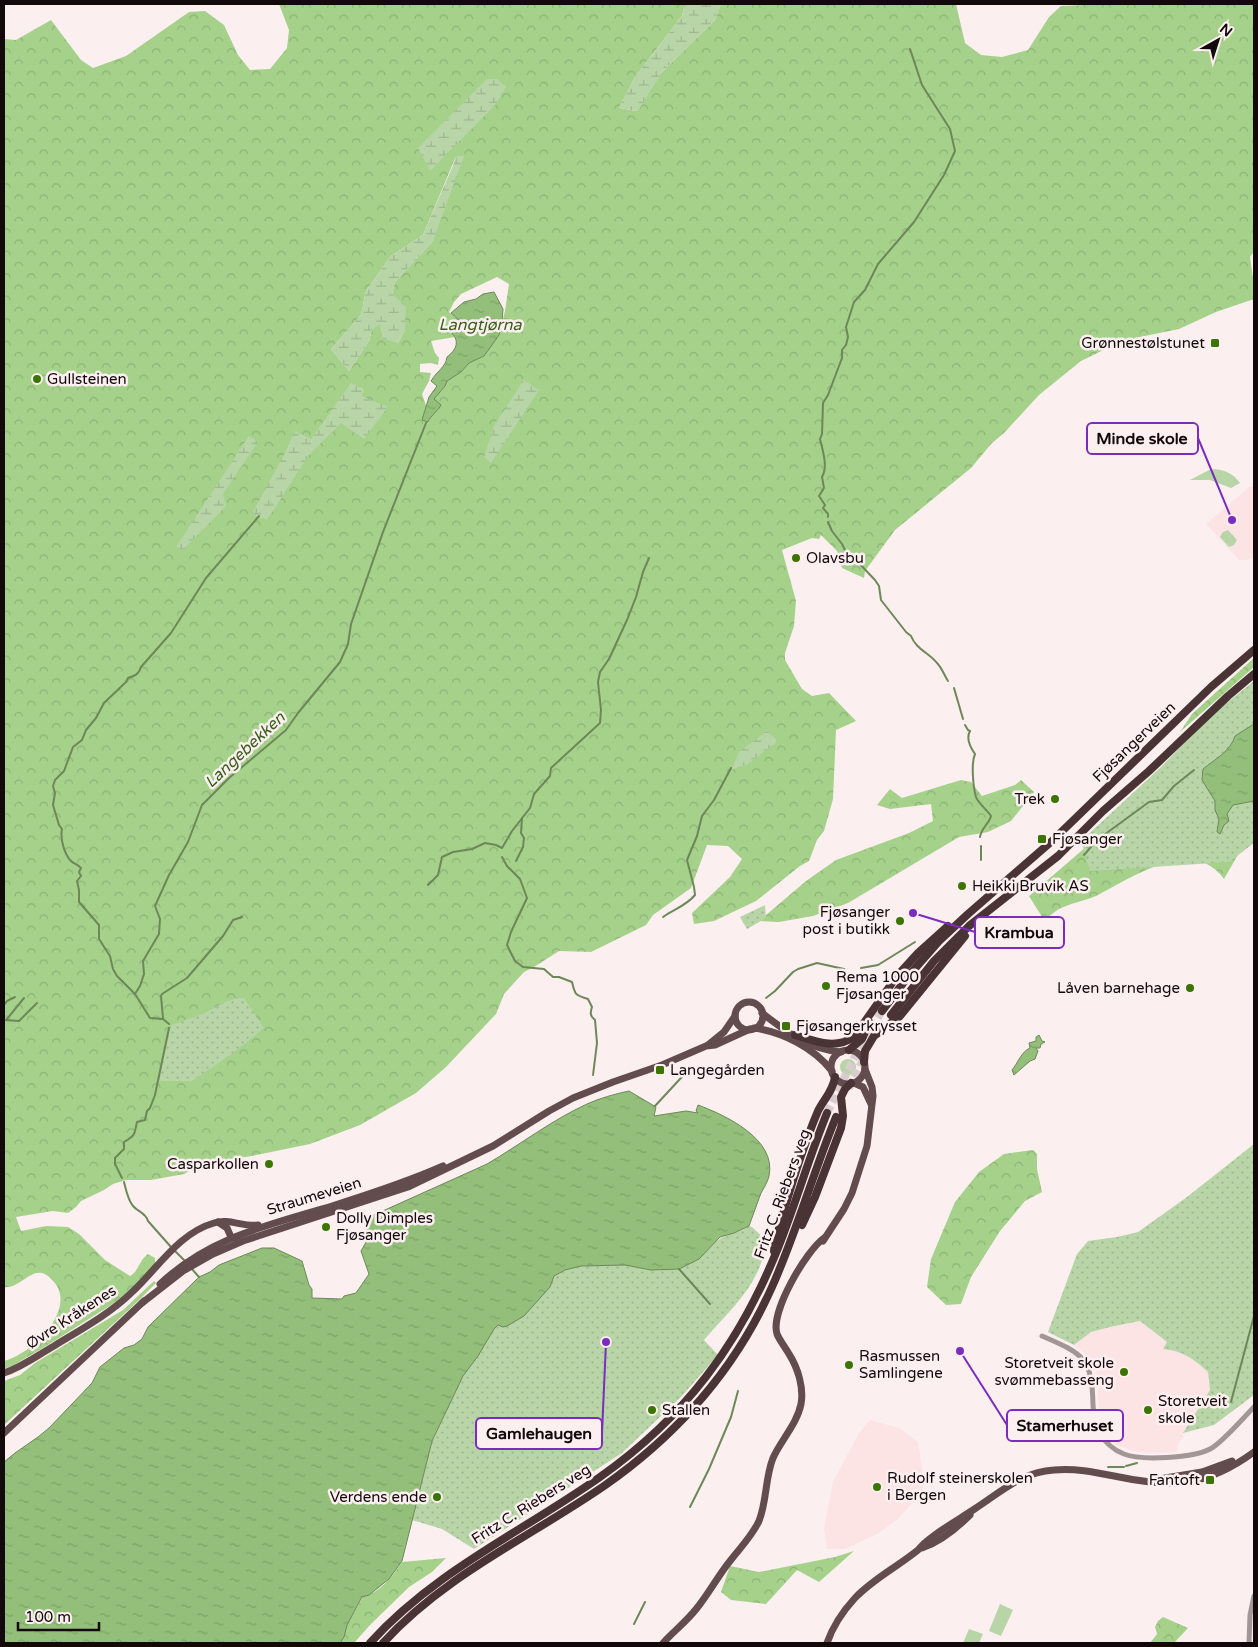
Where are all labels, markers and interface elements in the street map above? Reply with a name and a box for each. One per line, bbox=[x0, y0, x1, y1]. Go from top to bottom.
north arrow bbox=[1193, 15, 1243, 65]
text: N bbox=[1216, 20, 1236, 40]
water label: Langtjørna bbox=[439, 315, 522, 335]
place label: Grønnestølstunet bbox=[1081, 334, 1205, 352]
marker: Grønnestølstunet bbox=[1209, 337, 1221, 349]
place label: Gullsteinen bbox=[47, 370, 127, 388]
marker: Gullsteinen bbox=[31, 373, 43, 385]
callout: Minde skole bbox=[1087, 423, 1198, 454]
text: Minde skole bbox=[1096, 429, 1188, 449]
place label: Olavsbu bbox=[806, 549, 864, 567]
marker: Olavsbu bbox=[790, 552, 802, 564]
street label: Fjøsangerveien bbox=[1089, 698, 1179, 786]
water label: Langebekken bbox=[201, 707, 290, 792]
place label: Trek bbox=[1015, 790, 1045, 808]
marker: Trek bbox=[1049, 793, 1061, 805]
place label: Fjøsanger bbox=[1052, 830, 1123, 848]
marker: Fjøsanger bbox=[1036, 833, 1048, 845]
place label: Heikki Bruvik AS bbox=[972, 877, 1089, 895]
marker: Heikki Bruvik AS bbox=[956, 880, 968, 892]
place label: Fjøsanger post i butikk bbox=[803, 903, 890, 938]
marker: Fjøsanger post i butikk bbox=[894, 915, 906, 927]
callout: Krambua bbox=[975, 917, 1064, 948]
text: Krambua bbox=[984, 923, 1054, 943]
place label: Rema 1000 Fjøsanger bbox=[836, 968, 919, 1003]
place label: Låven barnehage bbox=[1057, 979, 1180, 997]
marker: Rema 1000 Fjøsanger bbox=[820, 980, 832, 992]
marker: Låven barnehage bbox=[1184, 982, 1196, 994]
place label: Fjøsangerkrysset bbox=[796, 1017, 917, 1035]
marker: Fjøsangerkrysset bbox=[780, 1020, 792, 1032]
place label: Langegården bbox=[670, 1061, 765, 1079]
marker: Langegården bbox=[654, 1064, 666, 1076]
street label: Fritz C. Riebers veg bbox=[750, 1127, 814, 1261]
place label: Casparkollen bbox=[167, 1155, 259, 1173]
marker: Casparkollen bbox=[263, 1158, 275, 1170]
street label: Straumeveien bbox=[265, 1173, 363, 1219]
place label: Dolly Dimples Fjøsanger bbox=[336, 1209, 433, 1244]
marker: Dolly Dimples Fjøsanger bbox=[320, 1221, 332, 1233]
street label: Øvre Kråkenes bbox=[23, 1281, 119, 1353]
place label: Rasmussen Samlingene bbox=[859, 1347, 943, 1382]
place label: Storetveit skole svømmebasseng bbox=[994, 1354, 1114, 1389]
marker: Rasmussen Samlingene bbox=[843, 1359, 855, 1371]
marker: Storetveit skole svømmebasseng bbox=[1118, 1366, 1130, 1378]
place label: Storetveit skole bbox=[1158, 1392, 1227, 1427]
place label: Stallen bbox=[662, 1401, 710, 1419]
marker: Stallen bbox=[646, 1404, 658, 1416]
marker: Storetveit skole bbox=[1142, 1404, 1154, 1416]
callout: Stamerhuset bbox=[1007, 1410, 1123, 1441]
text: Stamerhuset bbox=[1017, 1416, 1114, 1436]
callout: Gamlehaugen bbox=[476, 1418, 602, 1449]
text: Gamlehaugen bbox=[486, 1424, 592, 1444]
street label: Fritz C. Riebers veg bbox=[468, 1460, 594, 1548]
place label: Rudolf steinerskolen i Bergen bbox=[887, 1469, 1033, 1504]
place label: Fantoft bbox=[1149, 1471, 1200, 1489]
marker: Fantoft bbox=[1204, 1474, 1216, 1486]
marker: Rudolf steinerskolen i Bergen bbox=[871, 1481, 883, 1493]
place label: Verdens ende bbox=[330, 1488, 427, 1506]
marker: Verdens ende bbox=[431, 1491, 443, 1503]
scale bar bbox=[18, 1600, 99, 1632]
text: 100 m bbox=[25, 1608, 71, 1626]

